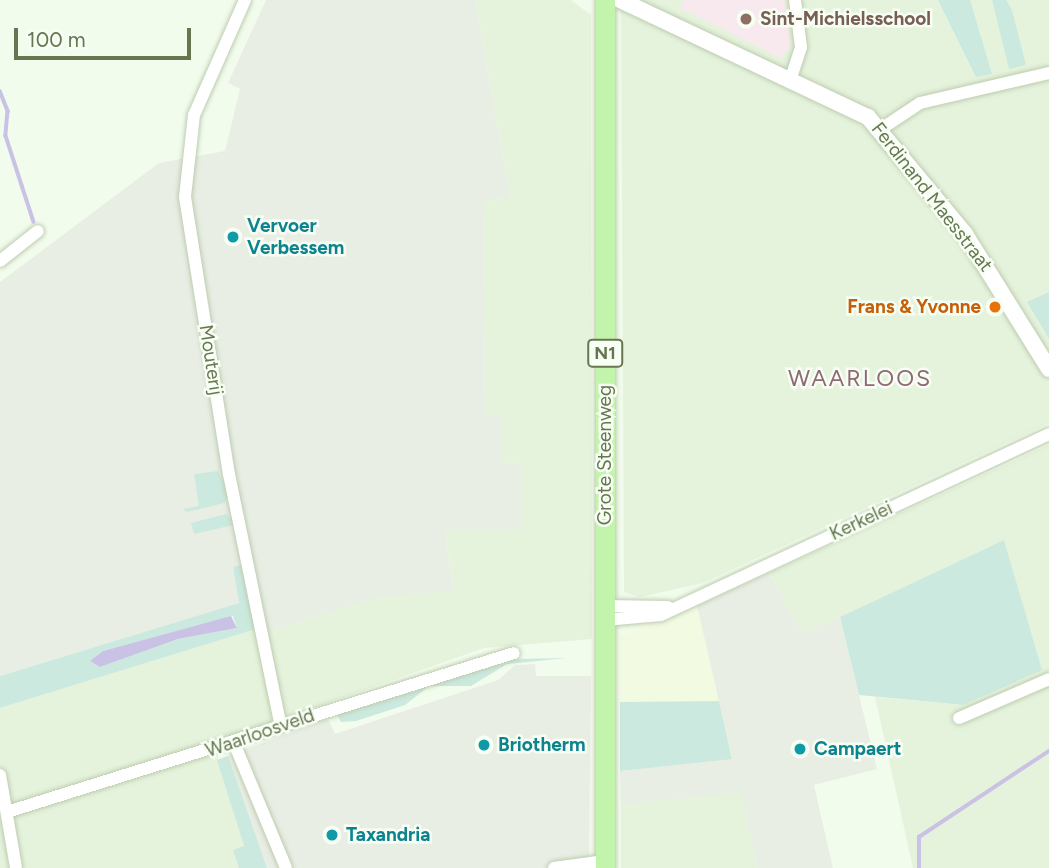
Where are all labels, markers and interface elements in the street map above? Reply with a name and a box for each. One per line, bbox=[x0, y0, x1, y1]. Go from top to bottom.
place label: Sint-Michielsschool bbox=[760, 8, 931, 30]
marker: Sint-Michielsschool bbox=[738, 11, 754, 27]
scale bar bbox=[18, 14, 194, 58]
text: 100 m bbox=[27, 27, 86, 52]
street label: Ferdinand Maesstraat bbox=[867, 118, 997, 276]
place label: Vervoer Verbessem bbox=[247, 215, 344, 259]
marker: Vervoer Verbessem bbox=[225, 229, 241, 245]
place label: Frans & Yvonne bbox=[847, 296, 981, 318]
marker: Frans & Yvonne bbox=[987, 299, 1003, 315]
street label: Mouterij bbox=[194, 323, 228, 397]
road number: N1 bbox=[586, 338, 624, 368]
district label: WAARLOOS bbox=[789, 364, 931, 392]
street label: Grote Steenweg bbox=[594, 385, 616, 525]
street label: Kerkelei bbox=[826, 497, 896, 545]
street label: Waarloosveld bbox=[203, 704, 317, 762]
place label: Briotherm bbox=[498, 734, 586, 756]
marker: Briotherm bbox=[476, 737, 492, 753]
place label: Campaert bbox=[814, 738, 901, 760]
marker: Campaert bbox=[792, 741, 808, 757]
place label: Taxandria bbox=[346, 824, 430, 846]
marker: Taxandria bbox=[324, 827, 340, 843]

